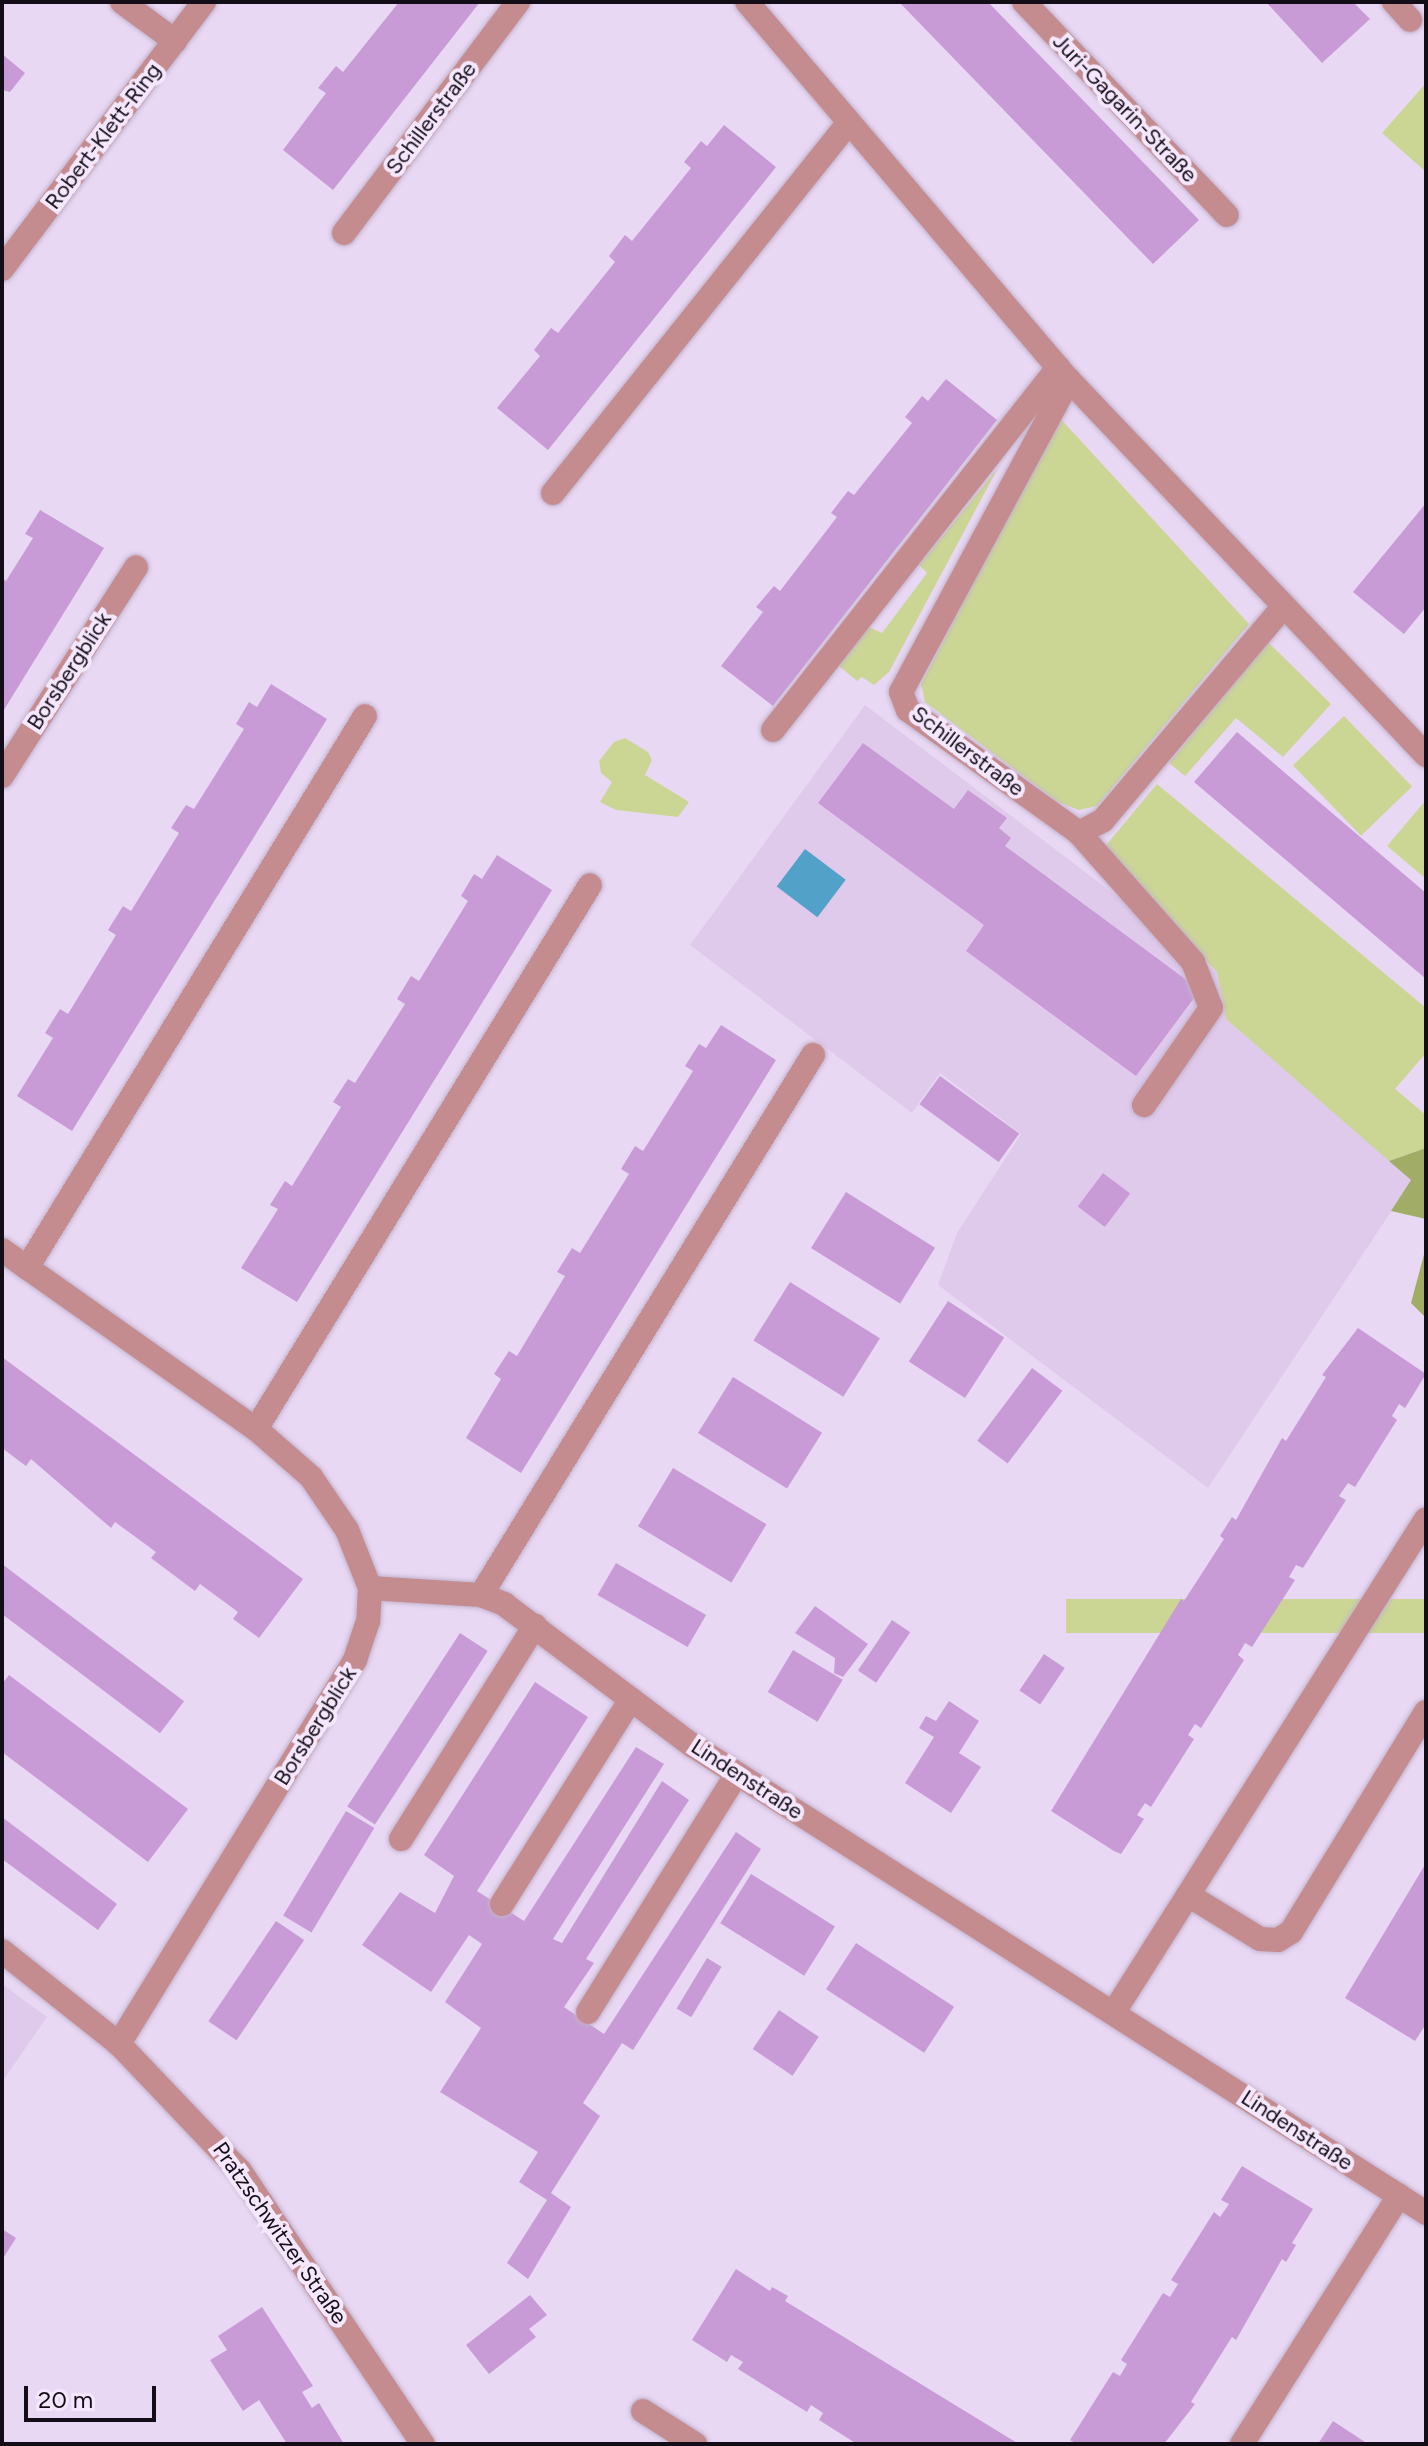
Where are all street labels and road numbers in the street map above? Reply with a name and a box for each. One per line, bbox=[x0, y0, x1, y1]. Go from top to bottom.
street label: Juri-Gagarin-Straße bbox=[1047, 28, 1203, 188]
street label: Schillerstraße bbox=[380, 57, 482, 179]
street label: Robert-Klett-Ring bbox=[39, 58, 167, 214]
street label: Borsbergblick bbox=[21, 607, 117, 735]
street label: Schillerstraße bbox=[907, 700, 1029, 802]
street label: Borsbergblick bbox=[268, 1662, 362, 1790]
street label: Lindenstraße bbox=[686, 1733, 808, 1825]
street label: Lindenstraße bbox=[1236, 2084, 1358, 2176]
street label: Pratzschwitzer Straße bbox=[207, 2137, 353, 2329]

